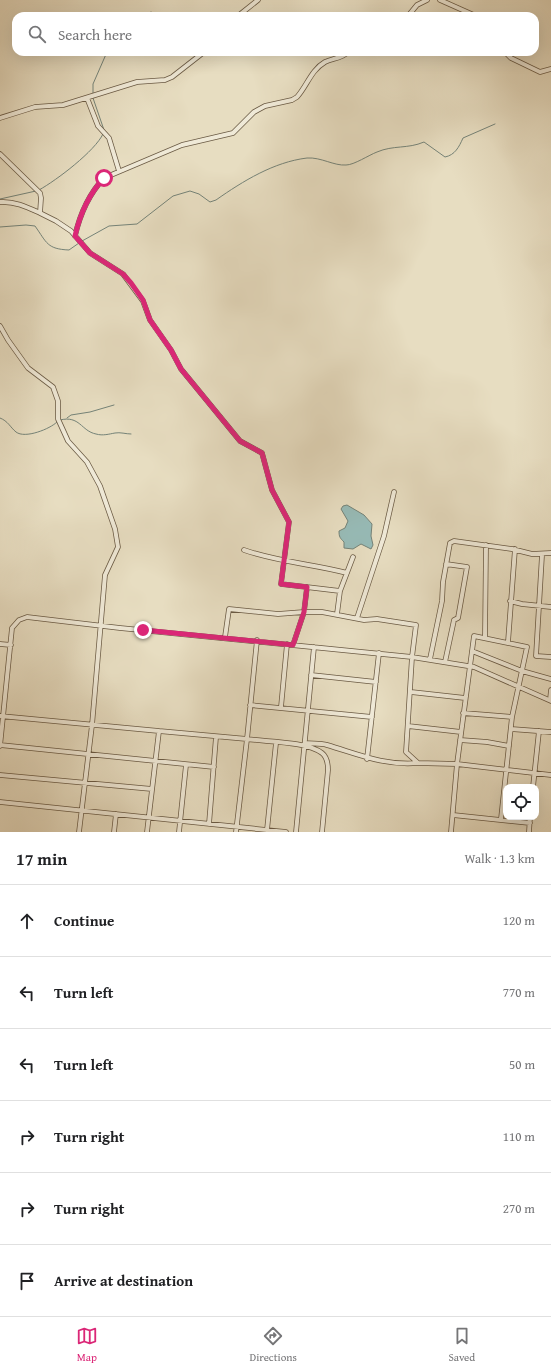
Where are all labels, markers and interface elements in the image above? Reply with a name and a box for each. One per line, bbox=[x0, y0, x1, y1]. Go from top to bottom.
search box bbox=[12, 12, 539, 56]
icon: search bbox=[26, 23, 48, 45]
text: Search here bbox=[58, 24, 132, 45]
route start bbox=[95, 169, 113, 187]
route end bbox=[134, 621, 152, 639]
map controls bbox=[503, 784, 539, 820]
button: locate bbox=[503, 784, 539, 820]
text: 17 min bbox=[16, 846, 67, 871]
text: Walk · 1.3 km bbox=[464, 849, 535, 868]
icon: ahead bbox=[16, 910, 38, 932]
text: Continue bbox=[54, 910, 115, 931]
text: 120 m bbox=[503, 911, 535, 930]
icon: left bbox=[16, 982, 38, 1004]
text: Turn left bbox=[54, 982, 113, 1003]
text: 770 m bbox=[503, 983, 535, 1002]
icon: left bbox=[16, 1054, 38, 1076]
text: Turn left bbox=[54, 1054, 113, 1075]
text: 50 m bbox=[509, 1055, 535, 1074]
icon: right bbox=[16, 1126, 38, 1148]
text: Turn right bbox=[54, 1126, 125, 1147]
text: 110 m bbox=[503, 1127, 535, 1146]
icon: right bbox=[16, 1198, 38, 1220]
text: Turn right bbox=[54, 1198, 125, 1219]
text: 270 m bbox=[503, 1199, 535, 1218]
icon: arrive bbox=[16, 1270, 38, 1292]
text: Arrive at destination bbox=[54, 1270, 193, 1291]
tab: Map bbox=[76, 1325, 98, 1365]
tab: Directions bbox=[250, 1325, 297, 1365]
tab: Saved bbox=[448, 1325, 475, 1365]

